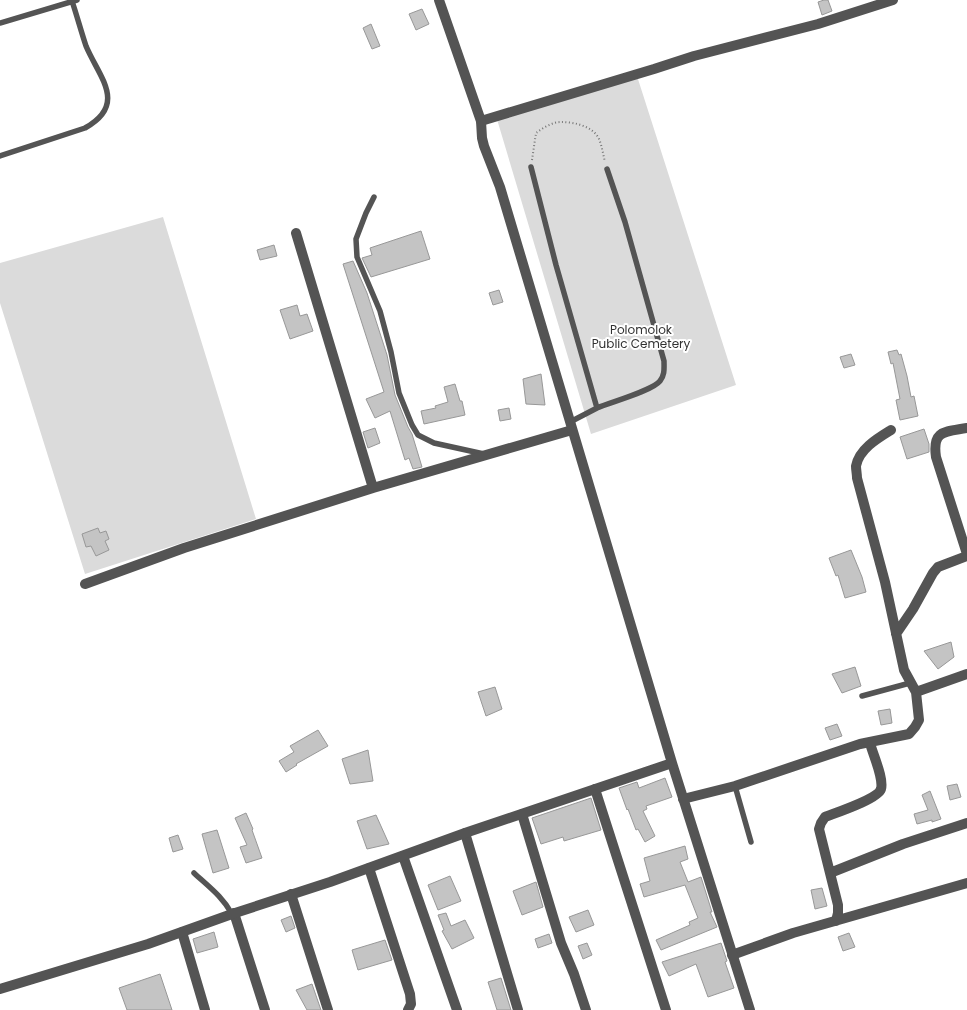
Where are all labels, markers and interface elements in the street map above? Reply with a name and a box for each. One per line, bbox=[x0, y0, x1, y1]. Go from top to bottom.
park label: Polomolok Public Cemetery bbox=[592, 321, 691, 352]

